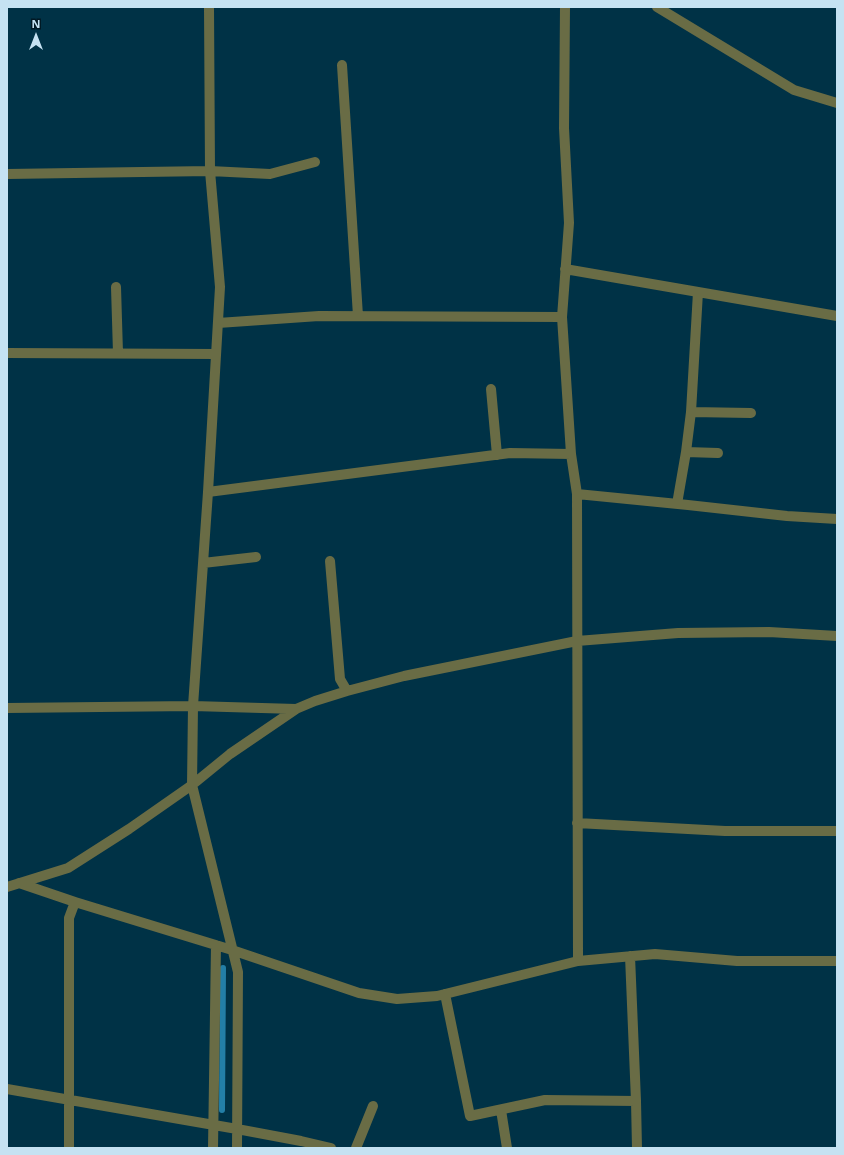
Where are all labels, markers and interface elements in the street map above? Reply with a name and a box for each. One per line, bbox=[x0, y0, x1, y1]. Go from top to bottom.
north arrow bbox=[16, 16, 56, 56]
text: N bbox=[32, 16, 40, 31]

